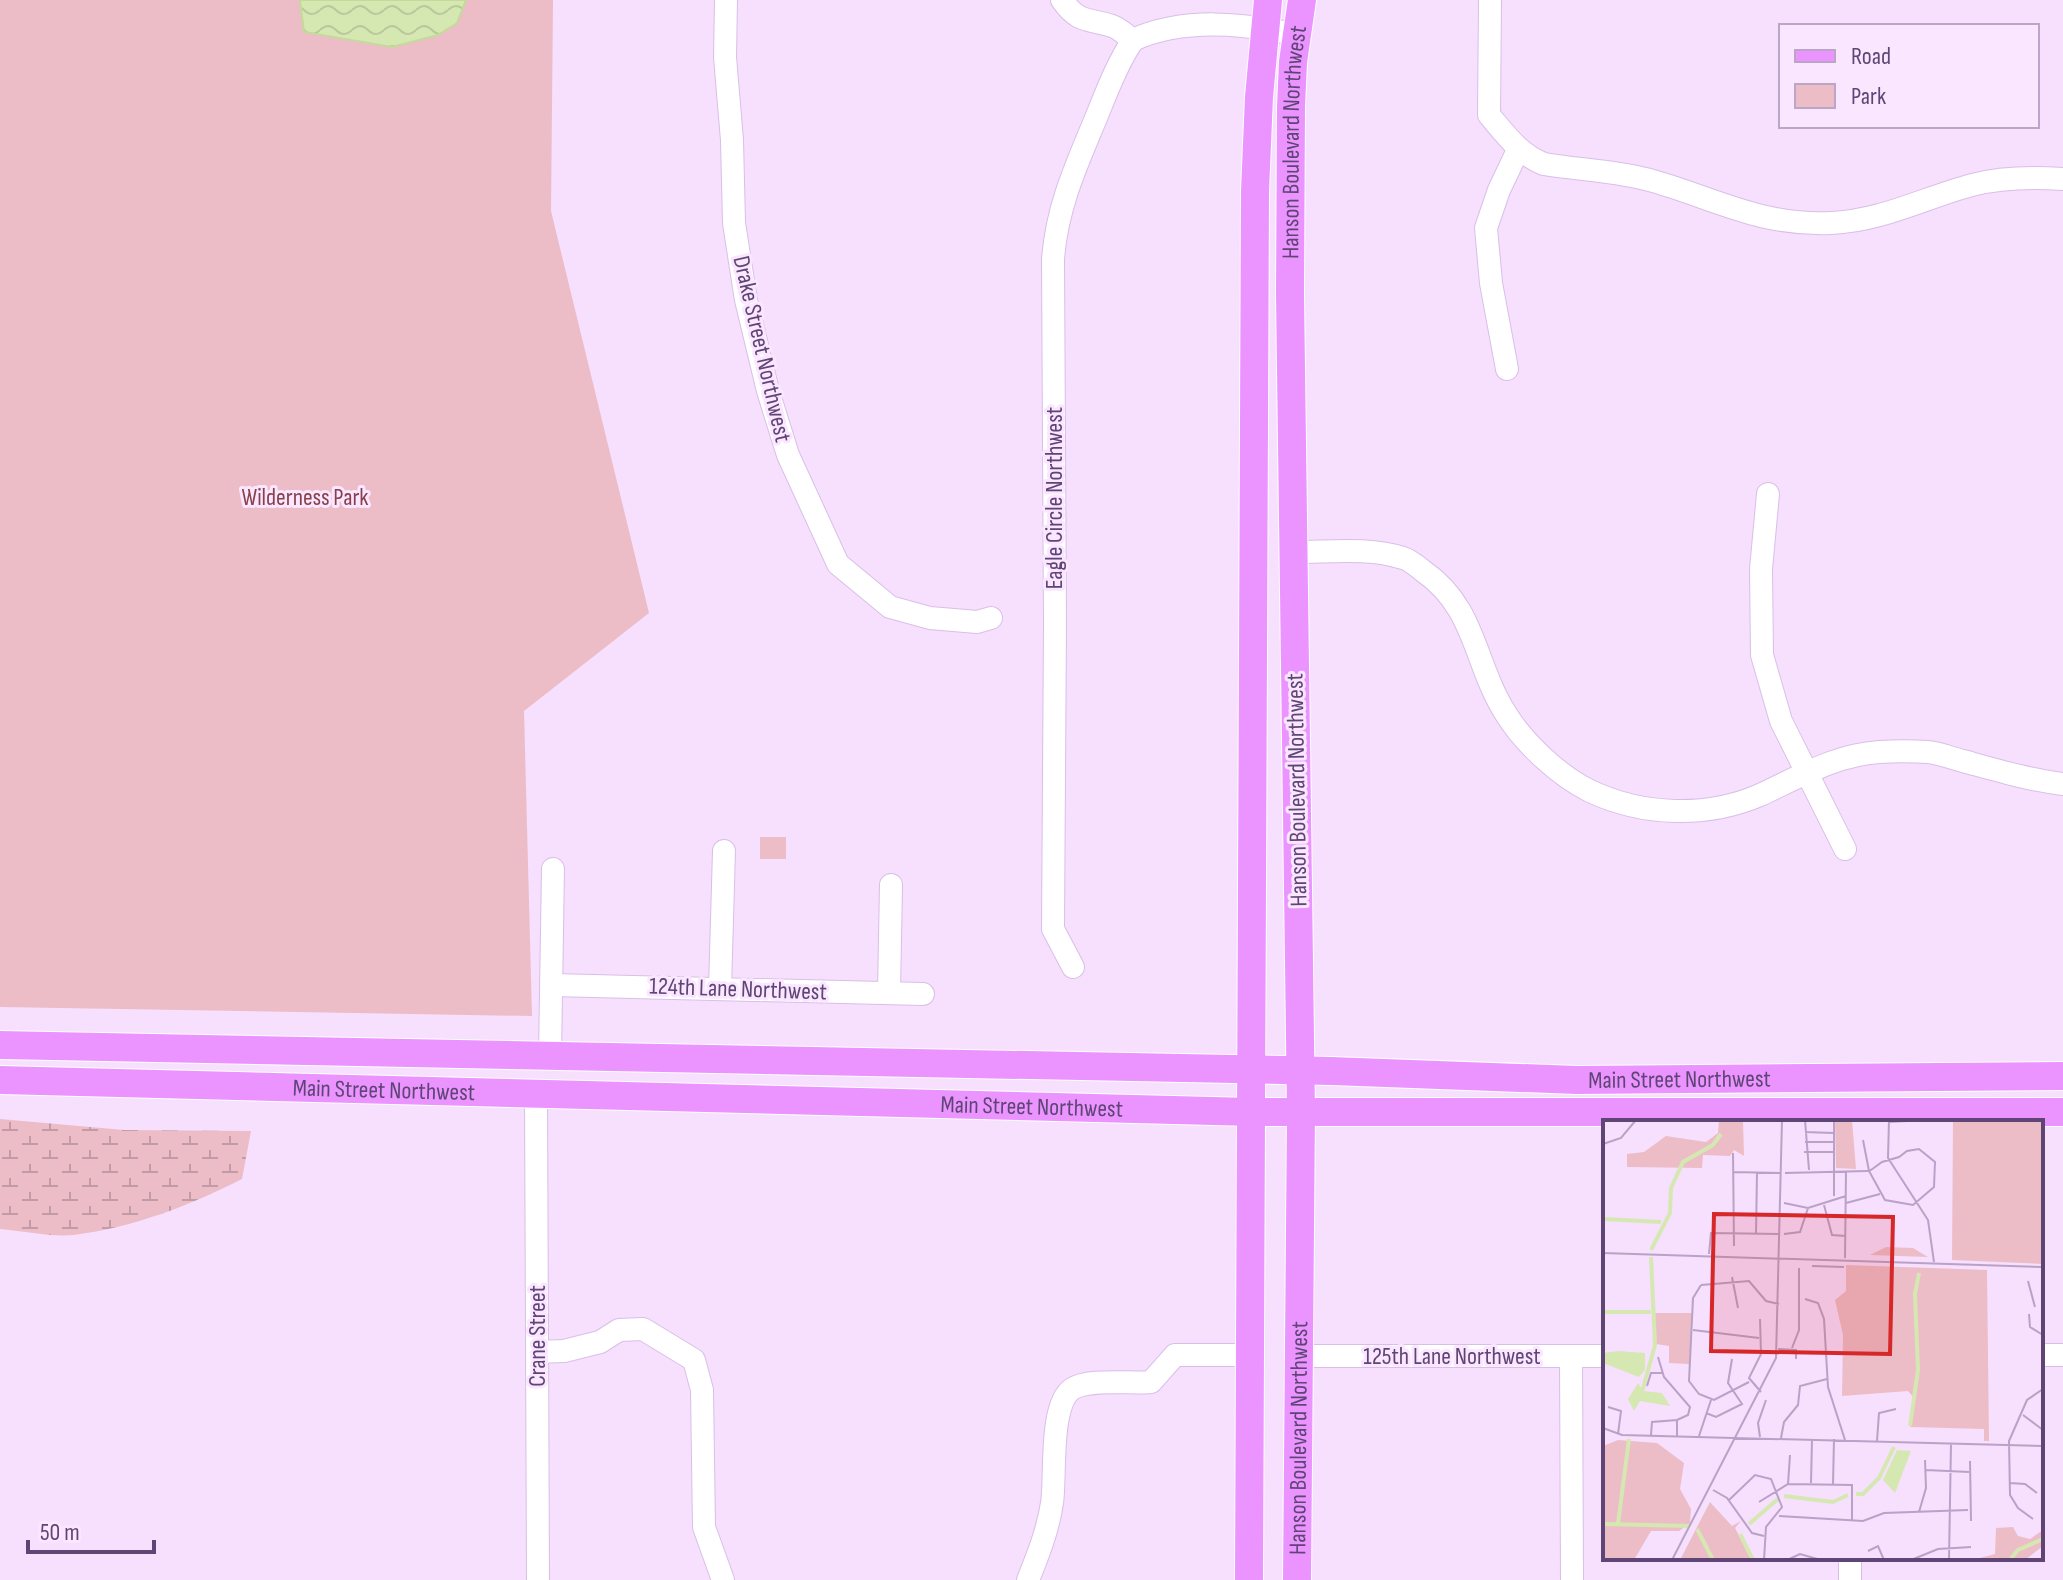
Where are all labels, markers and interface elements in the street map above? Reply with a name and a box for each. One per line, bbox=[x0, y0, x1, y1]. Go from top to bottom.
street label: Hanson Boulevard Northwest bbox=[1276, 24, 1313, 259]
legend bbox=[1779, 24, 2039, 128]
text: Road bbox=[1851, 42, 1891, 71]
text: Park bbox=[1851, 82, 1886, 111]
street label: Drake Street Northwest bbox=[726, 253, 798, 445]
street label: Eagle Circle Northwest bbox=[1040, 407, 1069, 589]
park label: Wilderness Park bbox=[242, 483, 368, 512]
street label: Hanson Boulevard Northwest bbox=[1280, 673, 1314, 907]
street label: 124th Lane Northwest bbox=[649, 971, 827, 1007]
street label: Main Street Northwest bbox=[1588, 1064, 1771, 1094]
street label: Main Street Northwest bbox=[292, 1073, 476, 1107]
street label: Main Street Northwest bbox=[940, 1090, 1123, 1123]
inset map bbox=[1603, 1120, 2043, 1560]
street label: Crane Street bbox=[523, 1285, 552, 1387]
street label: Hanson Boulevard Northwest bbox=[1283, 1321, 1314, 1555]
street label: 125th Lane Northwest bbox=[1363, 1342, 1541, 1371]
scale bar bbox=[28, 1504, 154, 1554]
text: 50 m bbox=[40, 1518, 80, 1547]

